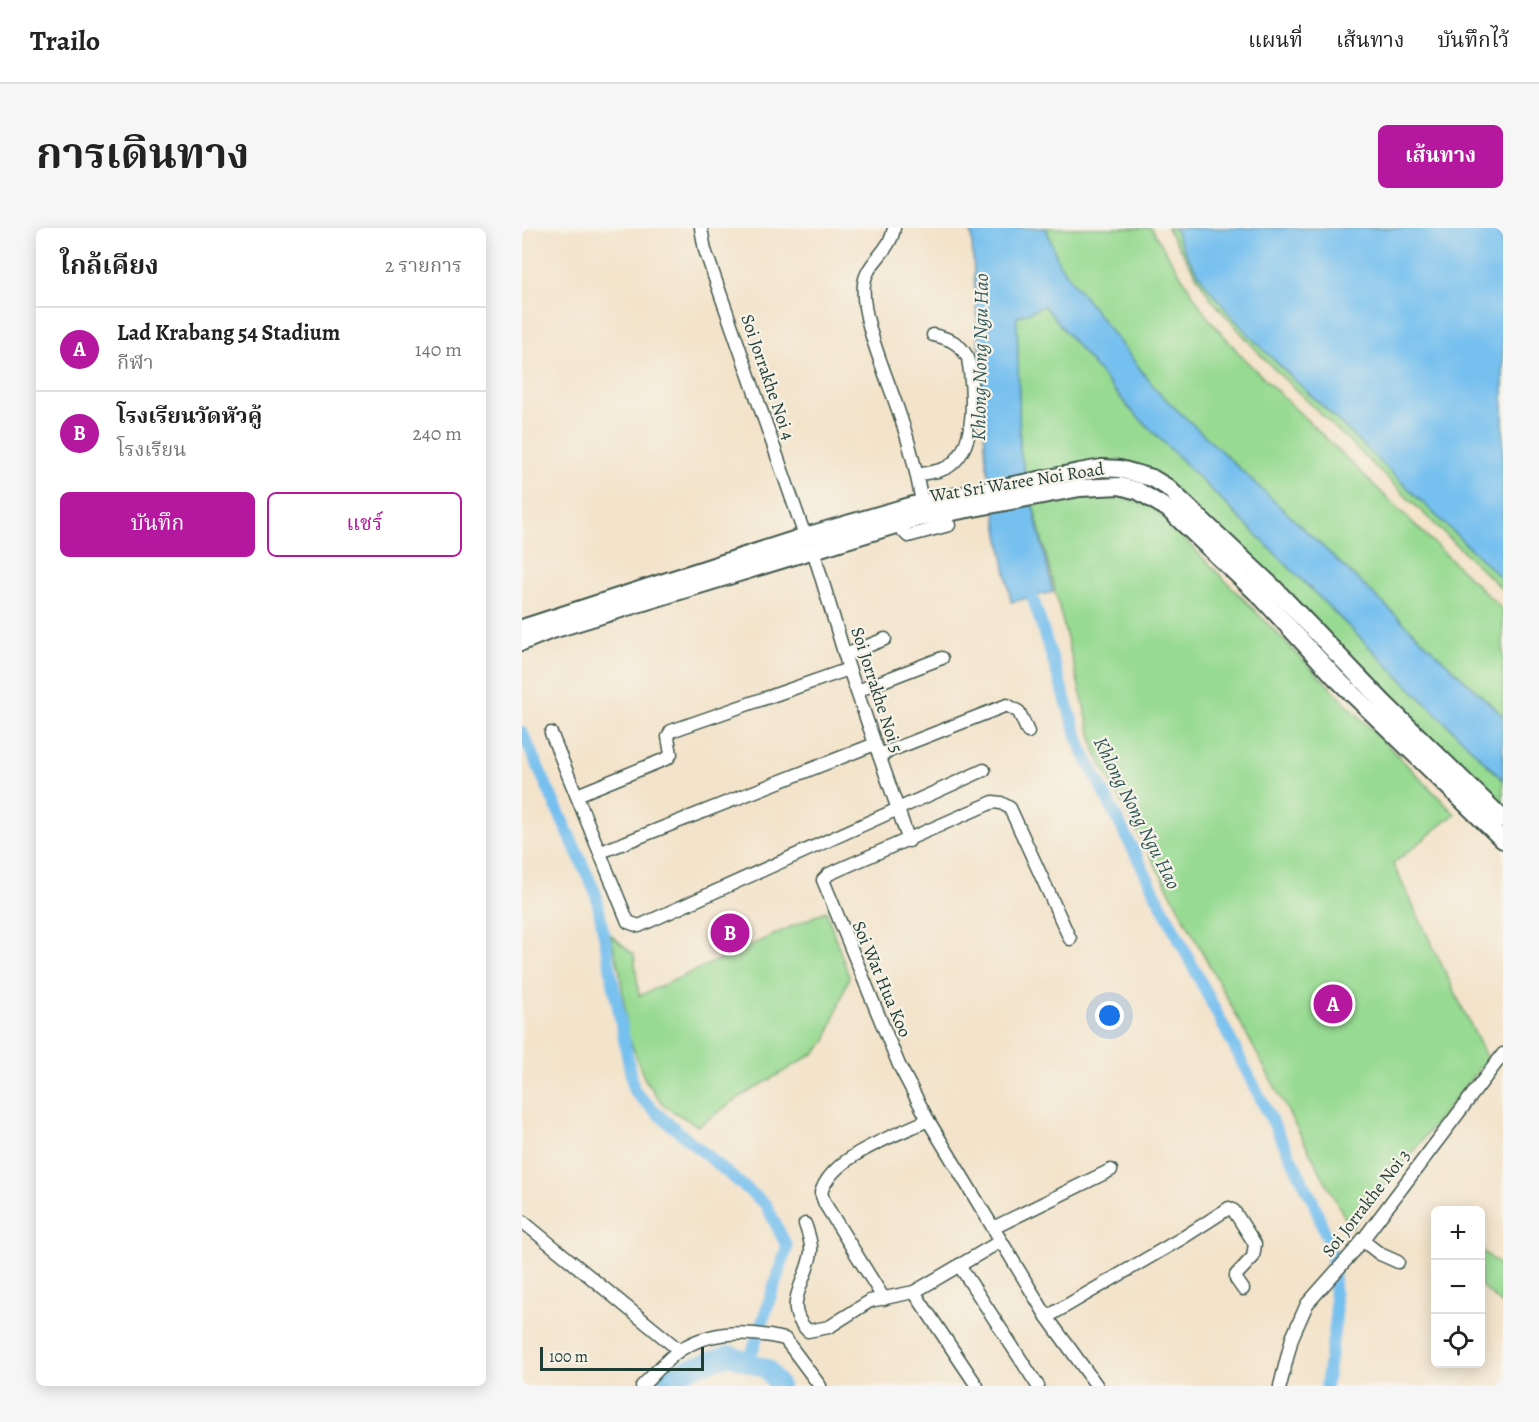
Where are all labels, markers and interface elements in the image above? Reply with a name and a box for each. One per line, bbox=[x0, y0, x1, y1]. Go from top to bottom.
text: Trailo bbox=[30, 22, 100, 60]
text: แผนที่ bbox=[1248, 26, 1303, 54]
text: เส้นทาง bbox=[1336, 26, 1404, 54]
text: บันทึกไว้ bbox=[1437, 26, 1509, 54]
text: การเดินทาง bbox=[36, 125, 249, 182]
button: เส้นทาง bbox=[1378, 125, 1503, 188]
text: ใกล้เคียง bbox=[60, 248, 159, 283]
text: 2 รายการ bbox=[385, 252, 462, 279]
water label: Khlong Nong Ngu Hao bbox=[965, 273, 995, 441]
street label: Soi Jorrakhe Noi 4 bbox=[735, 311, 801, 443]
text: Lad Krabang 54 Stadium bbox=[117, 318, 340, 348]
text: A bbox=[73, 336, 86, 363]
text: 140 m bbox=[415, 336, 462, 363]
text: กีฬา bbox=[117, 349, 153, 376]
text: โรงเรียนวัดหัวคู้ bbox=[117, 401, 262, 431]
text: B bbox=[73, 420, 86, 447]
text: 240 m bbox=[412, 420, 462, 447]
text: โรงเรียน bbox=[117, 436, 186, 463]
street label: Wat Sri Waree Noi Road bbox=[927, 456, 1106, 508]
button: บันทึก bbox=[60, 492, 255, 557]
button: แชร์ bbox=[267, 492, 462, 557]
street label: Soi Jorrakhe Noi 5 bbox=[845, 624, 909, 756]
water label: Khlong Nong Ngu Hao bbox=[1087, 732, 1187, 894]
pin: B bbox=[710, 910, 750, 956]
street label: Soi Wat Hua Koo bbox=[847, 917, 917, 1041]
pin: A bbox=[1314, 982, 1352, 1026]
your location bbox=[1095, 1001, 1124, 1030]
street label: Soi Jorrakhe Noi 3 bbox=[1316, 1144, 1416, 1262]
map controls bbox=[1431, 1206, 1485, 1368]
button: + bbox=[1431, 1206, 1485, 1260]
button: − bbox=[1431, 1260, 1485, 1314]
button: locate bbox=[1431, 1314, 1485, 1368]
scale bar bbox=[540, 1344, 704, 1372]
text: 100 m bbox=[549, 1346, 588, 1368]

